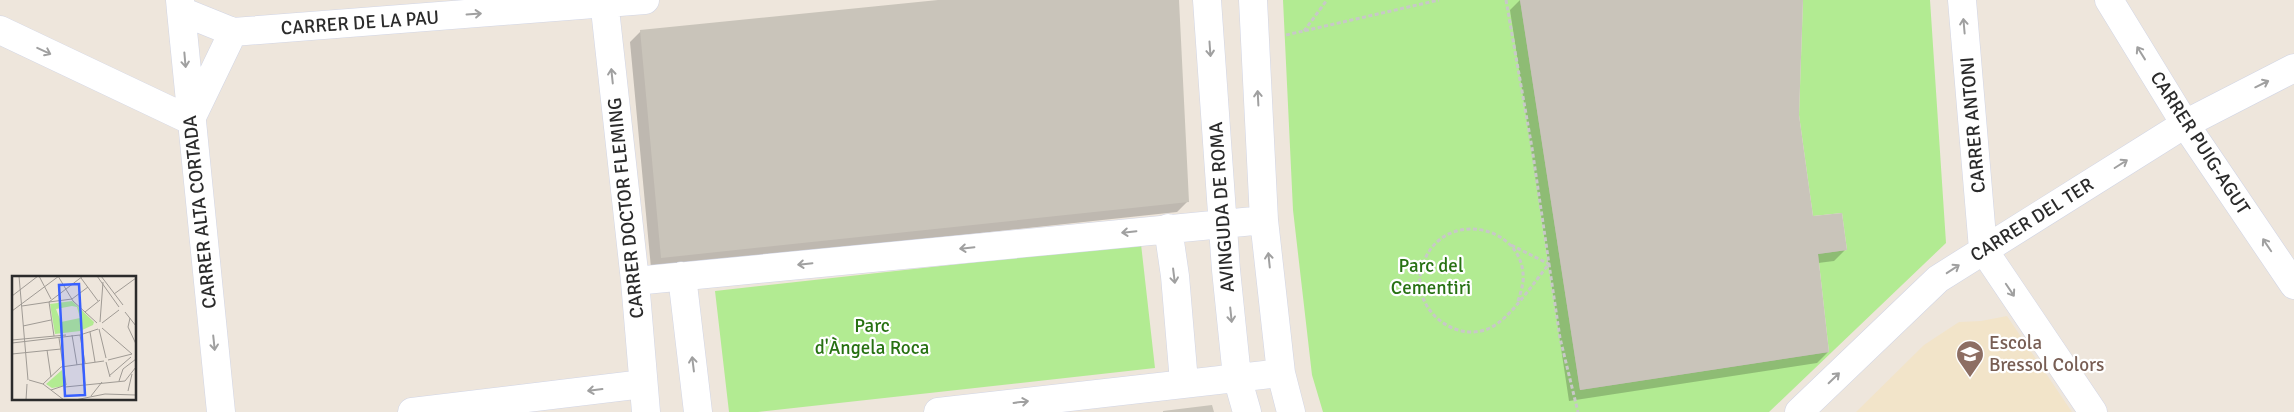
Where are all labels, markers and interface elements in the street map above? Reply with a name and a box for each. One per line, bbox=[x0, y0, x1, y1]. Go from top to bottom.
street label: CARRER DE LA PAU bbox=[280, 5, 440, 41]
one-way arrow bbox=[465, 9, 481, 19]
one-way arrow bbox=[1959, 19, 1969, 35]
one-way arrow bbox=[1205, 40, 1215, 56]
one-way arrow bbox=[2136, 46, 2146, 60]
one-way arrow bbox=[36, 47, 51, 56]
one-way arrow bbox=[181, 52, 190, 68]
street label: CARRER ANTONI bbox=[1955, 56, 1991, 194]
street label: CARRER PUIG-AGUT bbox=[2145, 67, 2256, 220]
one-way arrow bbox=[607, 68, 617, 84]
one-way arrow bbox=[2254, 79, 2269, 88]
one-way arrow bbox=[1253, 90, 1262, 106]
street label: CARRER DOCTOR FLEMING bbox=[602, 96, 650, 320]
street label: CARRER ALTA CORTADA bbox=[178, 114, 222, 310]
street label: AVINGUDA DE ROMA bbox=[1204, 121, 1240, 293]
one-way arrow bbox=[2113, 159, 2127, 169]
street label: CARRER DEL TER bbox=[1966, 173, 2098, 267]
one-way arrow bbox=[1121, 227, 1137, 237]
one-way arrow bbox=[2262, 238, 2272, 252]
one-way arrow bbox=[959, 243, 975, 253]
one-way arrow bbox=[1264, 252, 1274, 268]
park label: Parc del Cementiri bbox=[1391, 254, 1471, 300]
one-way arrow bbox=[797, 259, 813, 269]
one-way arrow bbox=[1946, 264, 1960, 274]
one-way arrow bbox=[1169, 268, 1179, 284]
inset map bbox=[12, 276, 136, 400]
one-way arrow bbox=[2005, 283, 2016, 297]
one-way arrow bbox=[1226, 307, 1235, 323]
park label: Parc d'Àngela Roca bbox=[815, 314, 929, 360]
place label: Escola Bressol Colors bbox=[1989, 331, 2104, 377]
one-way arrow bbox=[209, 335, 218, 351]
school or university icon: Escola Bressol Colors bbox=[1955, 339, 1985, 378]
one-way arrow bbox=[688, 356, 698, 372]
one-way arrow bbox=[1827, 372, 1840, 384]
one-way arrow bbox=[587, 385, 603, 395]
one-way arrow bbox=[1013, 397, 1029, 407]

